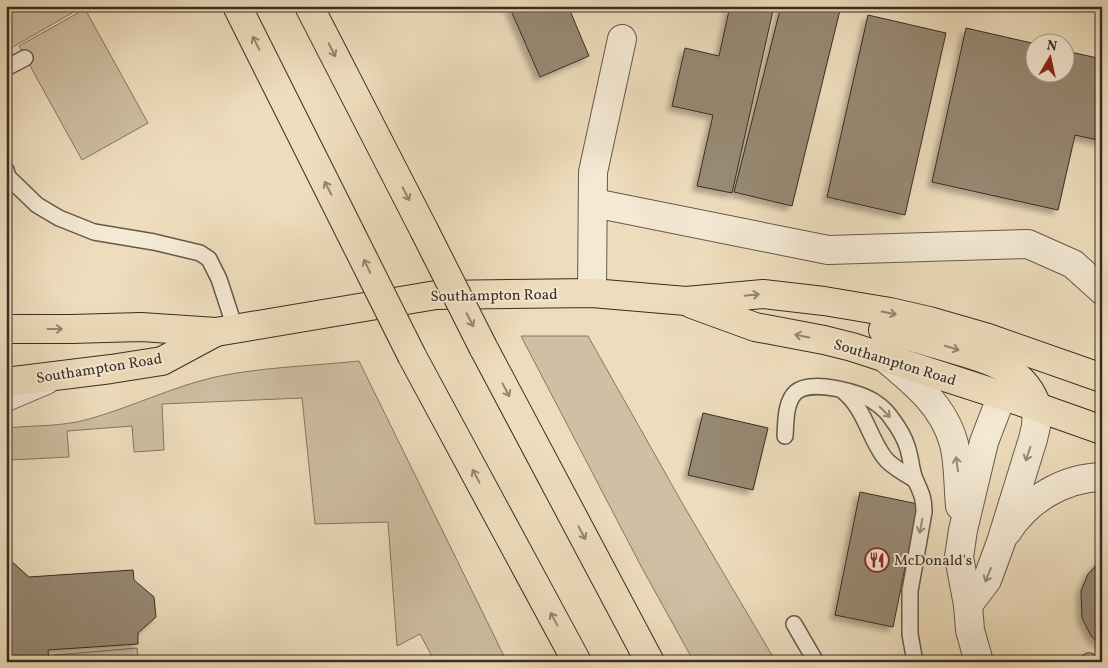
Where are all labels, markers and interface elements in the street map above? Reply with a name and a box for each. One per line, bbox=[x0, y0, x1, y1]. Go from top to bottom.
north arrow bbox=[1026, 32, 1076, 82]
one-way arrow bbox=[251, 36, 260, 51]
text: N bbox=[1045, 36, 1058, 57]
one-way arrow bbox=[327, 42, 337, 57]
one-way arrow bbox=[323, 181, 333, 196]
one-way arrow bbox=[402, 186, 411, 201]
one-way arrow bbox=[362, 258, 372, 273]
street label: Southampton Road bbox=[430, 285, 558, 308]
one-way arrow bbox=[743, 290, 759, 300]
one-way arrow bbox=[881, 308, 897, 318]
one-way arrow bbox=[466, 312, 475, 327]
one-way arrow bbox=[46, 324, 63, 334]
one-way arrow bbox=[795, 330, 811, 340]
street label: Southampton Road bbox=[831, 335, 958, 392]
one-way arrow bbox=[944, 344, 960, 354]
street label: Southampton Road bbox=[35, 349, 164, 390]
one-way arrow bbox=[502, 382, 511, 397]
one-way arrow bbox=[879, 405, 891, 418]
one-way arrow bbox=[1023, 446, 1033, 462]
one-way arrow bbox=[951, 456, 961, 472]
one-way arrow bbox=[471, 469, 481, 484]
one-way arrow bbox=[916, 518, 926, 534]
one-way arrow bbox=[577, 526, 587, 541]
restaurant icon: McDonald's bbox=[864, 547, 890, 573]
place label: McDonald's bbox=[894, 551, 972, 572]
one-way arrow bbox=[982, 567, 992, 582]
one-way arrow bbox=[549, 612, 558, 627]

